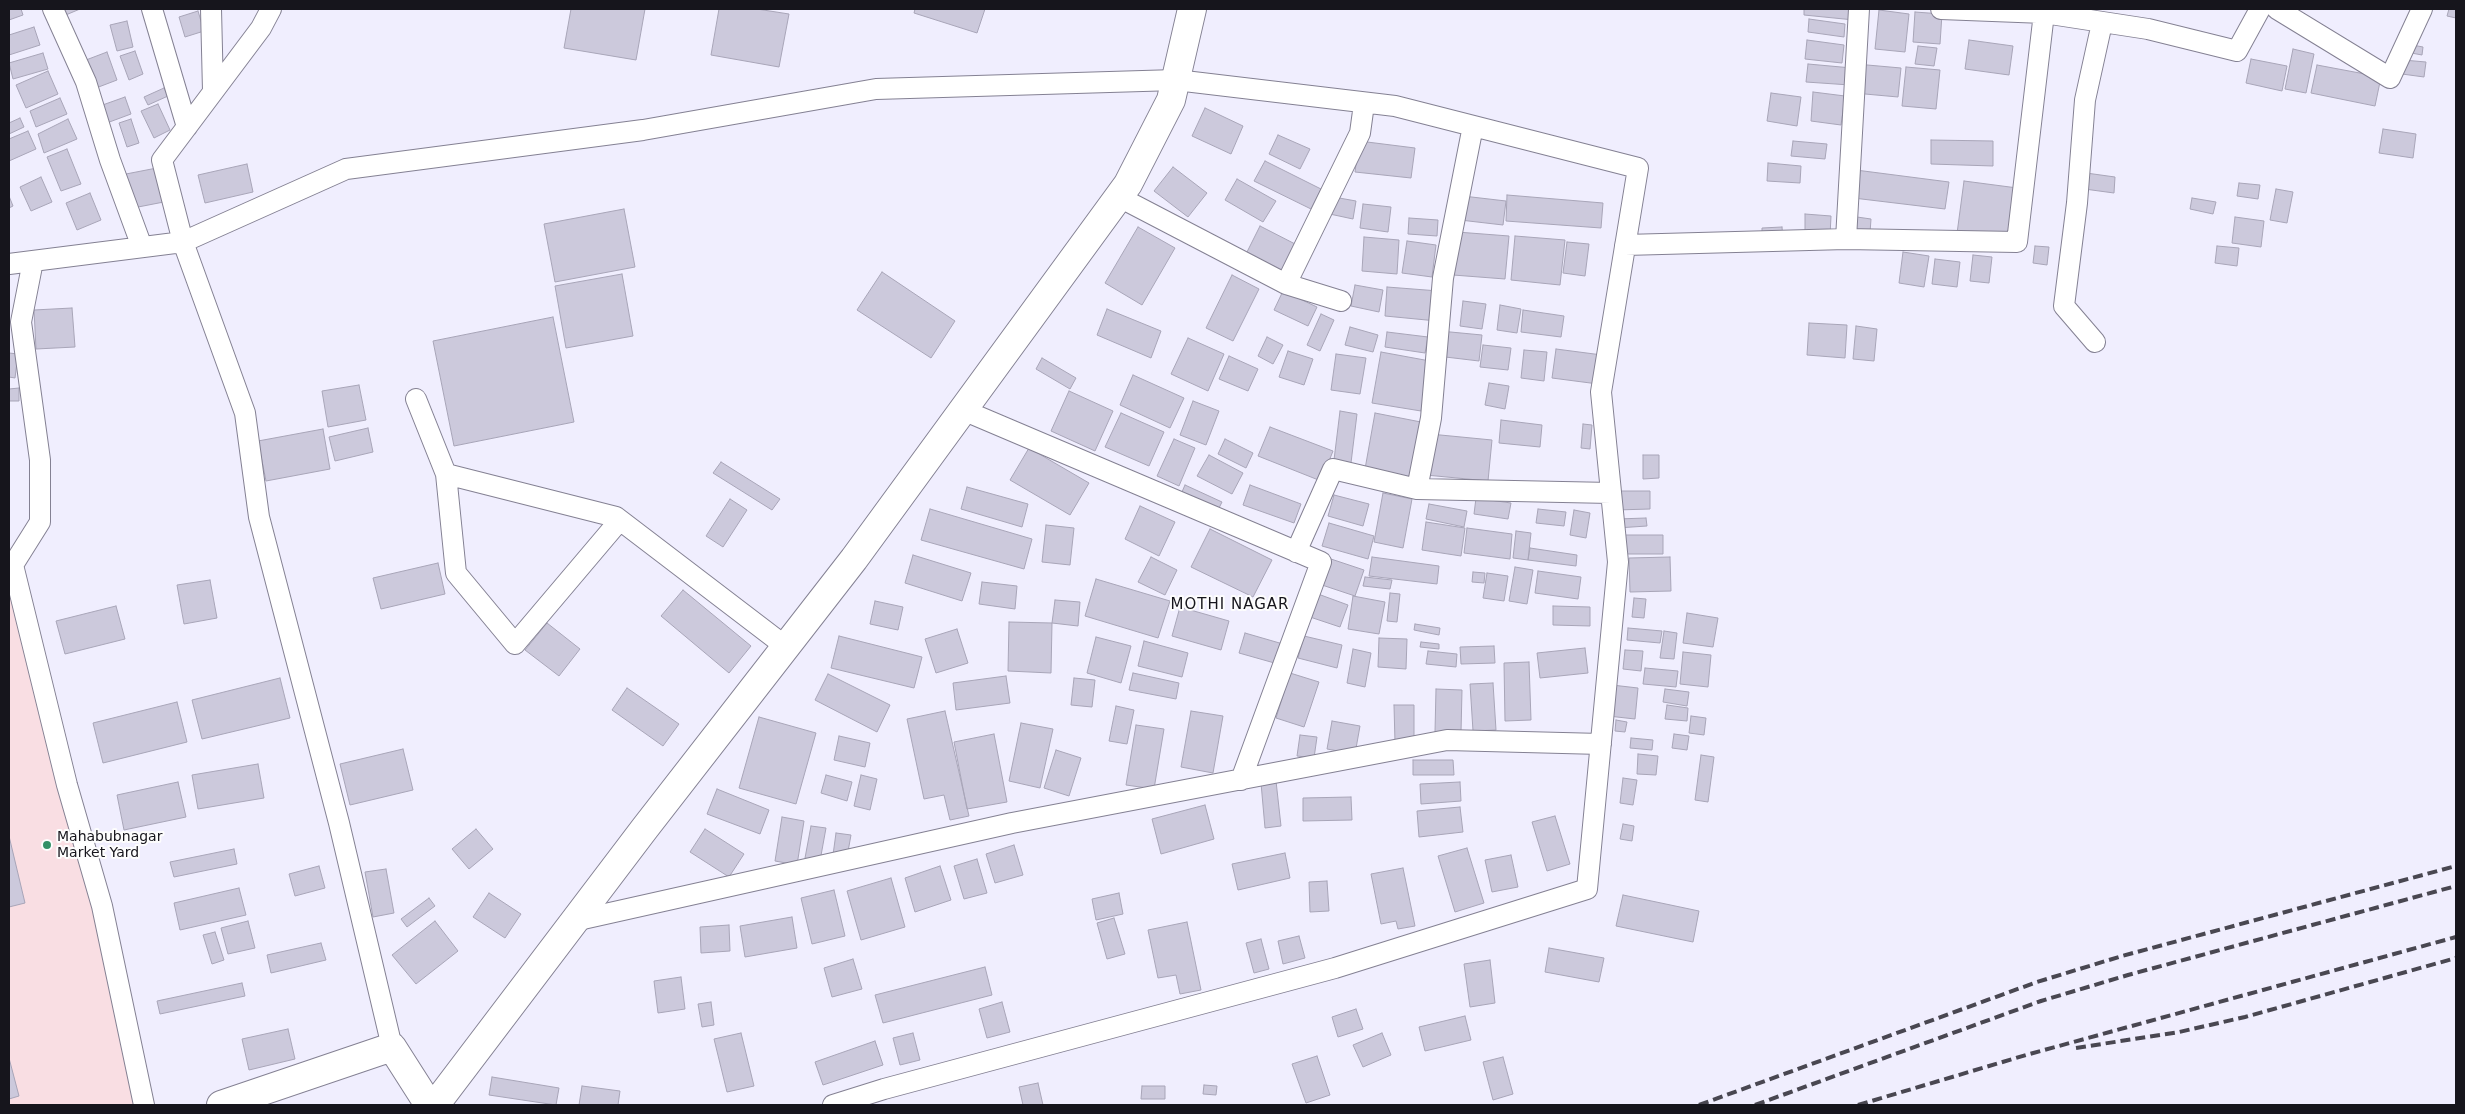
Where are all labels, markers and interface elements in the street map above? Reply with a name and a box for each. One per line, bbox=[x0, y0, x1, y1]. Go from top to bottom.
district label: MOTHI NAGAR bbox=[1169, 596, 1291, 614]
place label: Mahabubnagar Market Yard bbox=[57, 829, 162, 862]
marker: Mahabubnagar Market Yard bbox=[41, 839, 53, 851]

